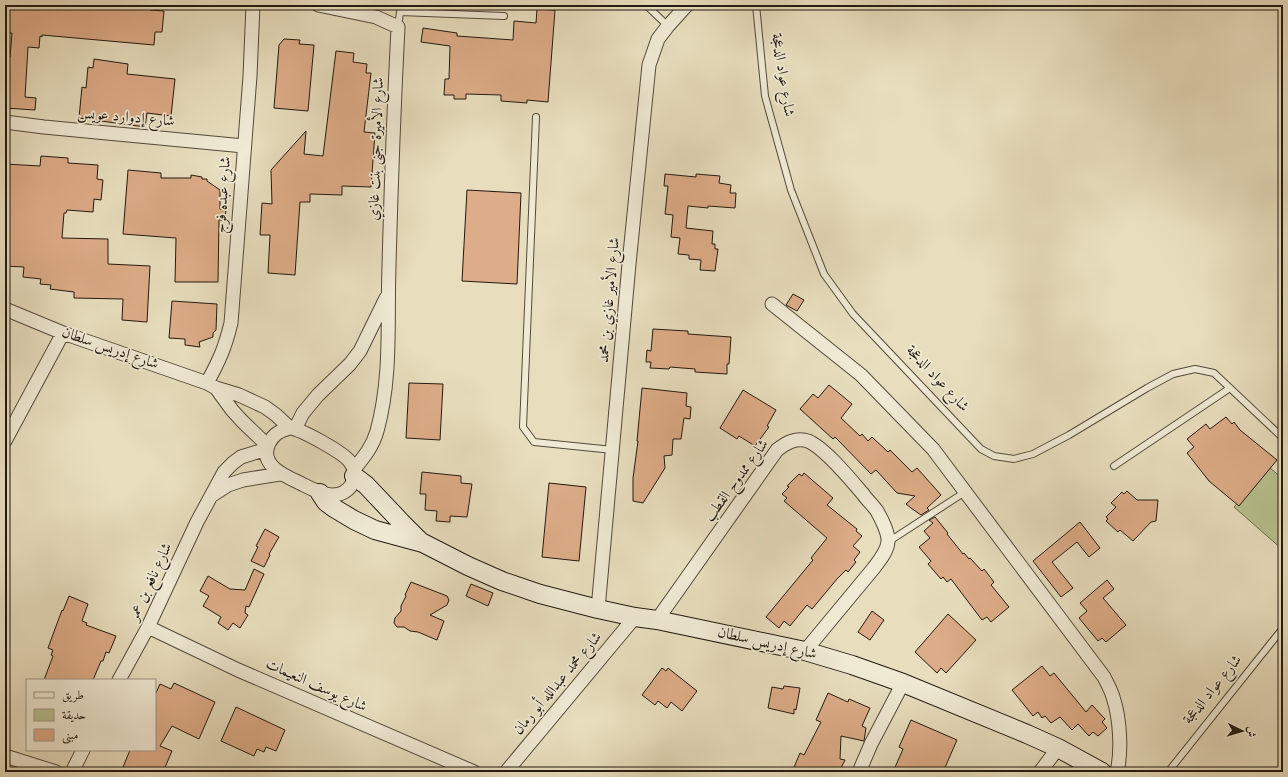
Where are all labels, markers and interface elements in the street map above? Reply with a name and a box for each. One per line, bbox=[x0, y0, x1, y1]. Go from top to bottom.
street label: شارع عواد الدعجة bbox=[764, 32, 796, 118]
street label: شارع الأميرة جنى بنت غازي bbox=[362, 77, 391, 221]
street label: شارع إدوارد عويس bbox=[76, 106, 175, 134]
street label: شارع عبده فرج bbox=[214, 156, 238, 234]
street label: شارع الأمير غازي بن محمد bbox=[592, 236, 627, 364]
street label: شارع إدريس سلطان bbox=[58, 325, 160, 376]
street label: شارع عواد الدعجة bbox=[900, 343, 971, 418]
street label: شارع ممدوح القطب bbox=[702, 437, 775, 527]
street label: شارع نافع بن عمر bbox=[126, 541, 180, 627]
street label: شارع إدريس سلطان bbox=[715, 625, 818, 667]
street label: شارع محمد عبدالله أبو رمان bbox=[507, 627, 608, 741]
street label: شارع عواد الدعجة bbox=[1181, 653, 1248, 730]
street label: شارع يوسف النعيمات bbox=[262, 657, 369, 719]
legend bbox=[26, 679, 156, 751]
text: طريق bbox=[62, 690, 84, 703]
text: حديقة bbox=[62, 710, 86, 723]
north arrow bbox=[1222, 711, 1262, 751]
text: ش bbox=[1245, 726, 1256, 738]
text: مبنى bbox=[62, 730, 78, 744]

